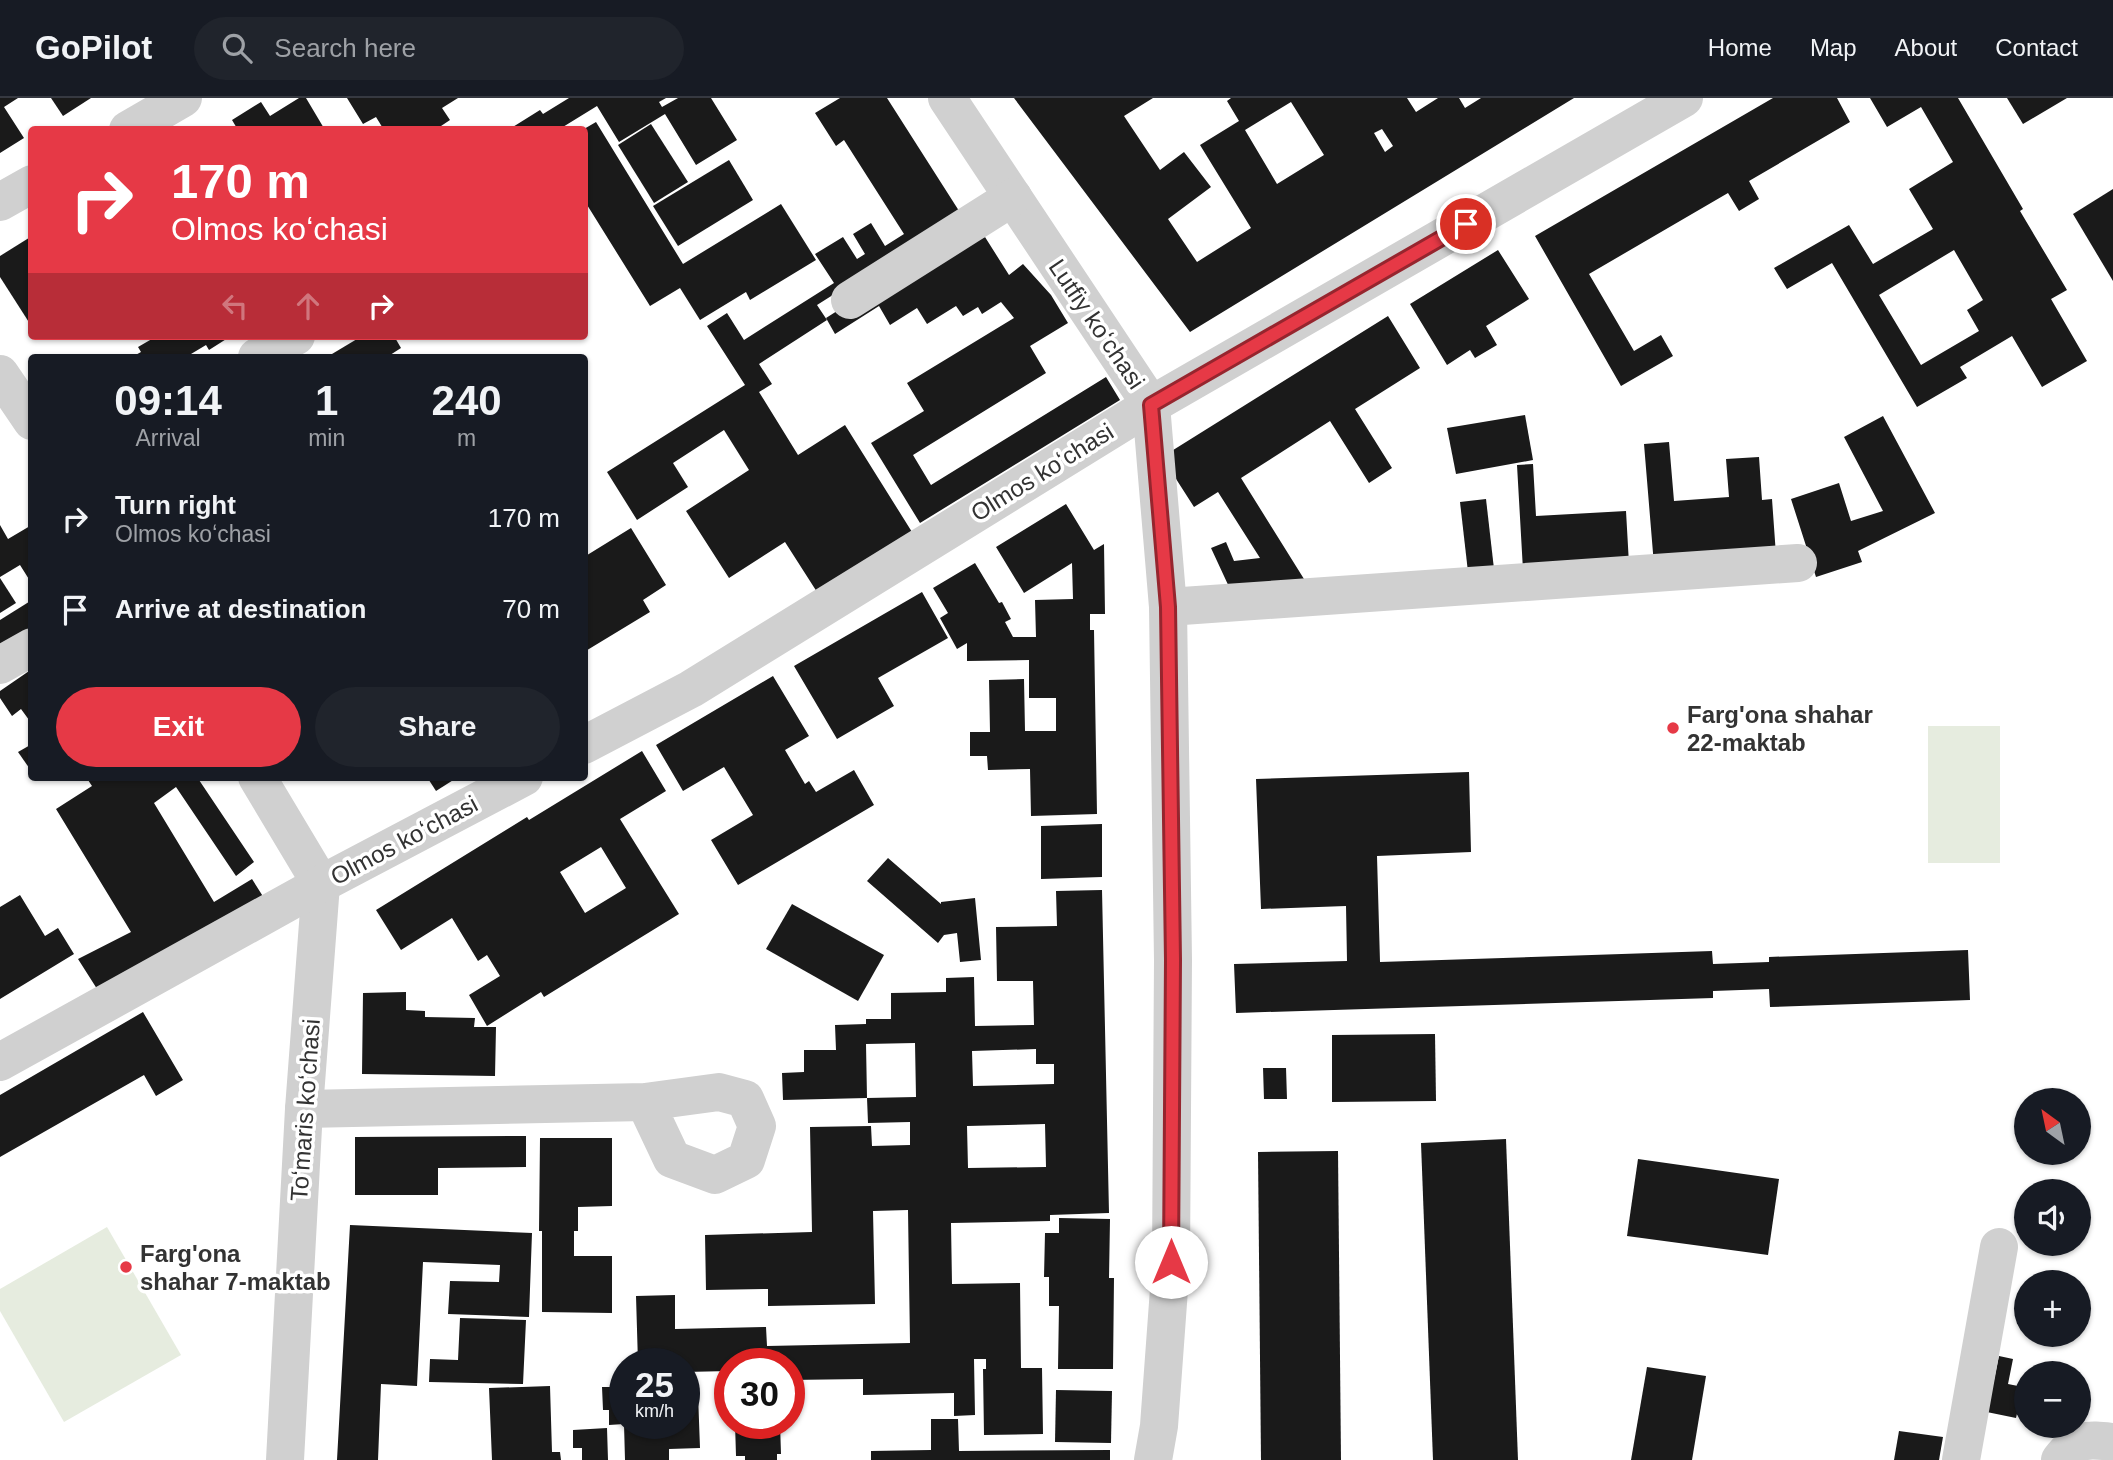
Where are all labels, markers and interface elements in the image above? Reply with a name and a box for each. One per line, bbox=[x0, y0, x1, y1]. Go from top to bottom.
search box bbox=[194, 17, 684, 80]
text: GoPilot bbox=[35, 29, 152, 66]
icon: search bbox=[218, 29, 256, 67]
text: Search here bbox=[274, 33, 416, 63]
text: Home bbox=[1708, 34, 1772, 61]
text: Map bbox=[1810, 34, 1857, 61]
text: About bbox=[1895, 34, 1957, 61]
text: Contact bbox=[1995, 34, 2078, 61]
icon: right bbox=[56, 154, 147, 245]
text: 170 m bbox=[171, 154, 310, 208]
pin bbox=[1436, 194, 1496, 254]
icon: arrive bbox=[1447, 205, 1485, 243]
text: Olmos koʻchasi bbox=[171, 211, 388, 247]
street label: Lutfiy koʻchasi bbox=[1044, 254, 1150, 394]
icon: left bbox=[216, 287, 254, 325]
icon: ahead bbox=[289, 287, 327, 325]
icon: right bbox=[362, 287, 400, 325]
text: 09:14 bbox=[114, 377, 222, 424]
text: 1 bbox=[315, 377, 338, 424]
text: 240 bbox=[432, 377, 502, 424]
street label: Olmos koʻchasi bbox=[966, 417, 1118, 527]
text: Arrival bbox=[135, 425, 201, 451]
text: min bbox=[308, 425, 345, 451]
text: m bbox=[457, 425, 476, 451]
text: Turn right bbox=[115, 490, 236, 520]
icon: right bbox=[56, 500, 94, 538]
text: 170 m bbox=[488, 503, 560, 533]
text: Olmos koʻchasi bbox=[115, 521, 271, 547]
icon: arrive bbox=[56, 591, 94, 629]
text: Arrive at destination bbox=[115, 594, 366, 624]
text: 70 m bbox=[502, 594, 560, 624]
button: Exit bbox=[56, 687, 301, 767]
button: Share bbox=[315, 687, 560, 767]
place label: Farg'ona shahar 22-maktab bbox=[1687, 701, 1873, 756]
marker: Farg'ona shahar 22-maktab bbox=[1665, 720, 1681, 736]
street label: Olmos koʻchasi bbox=[326, 790, 482, 890]
street label: Toʻmaris koʻchasi bbox=[285, 1018, 325, 1202]
north arrow bbox=[2014, 1088, 2091, 1166]
map controls bbox=[2014, 1088, 2091, 1438]
button: sound bbox=[2014, 1179, 2091, 1256]
position arrow bbox=[1134, 1225, 1208, 1299]
place label: Farg'ona shahar 7-maktab bbox=[140, 1240, 331, 1295]
marker: Farg'ona shahar 7-maktab bbox=[118, 1259, 134, 1275]
button: + bbox=[2014, 1270, 2091, 1347]
speed limit sign: 30 bbox=[714, 1348, 805, 1439]
button: − bbox=[2014, 1361, 2091, 1438]
text: 25 bbox=[635, 1365, 674, 1404]
text: km/h bbox=[635, 1401, 674, 1421]

